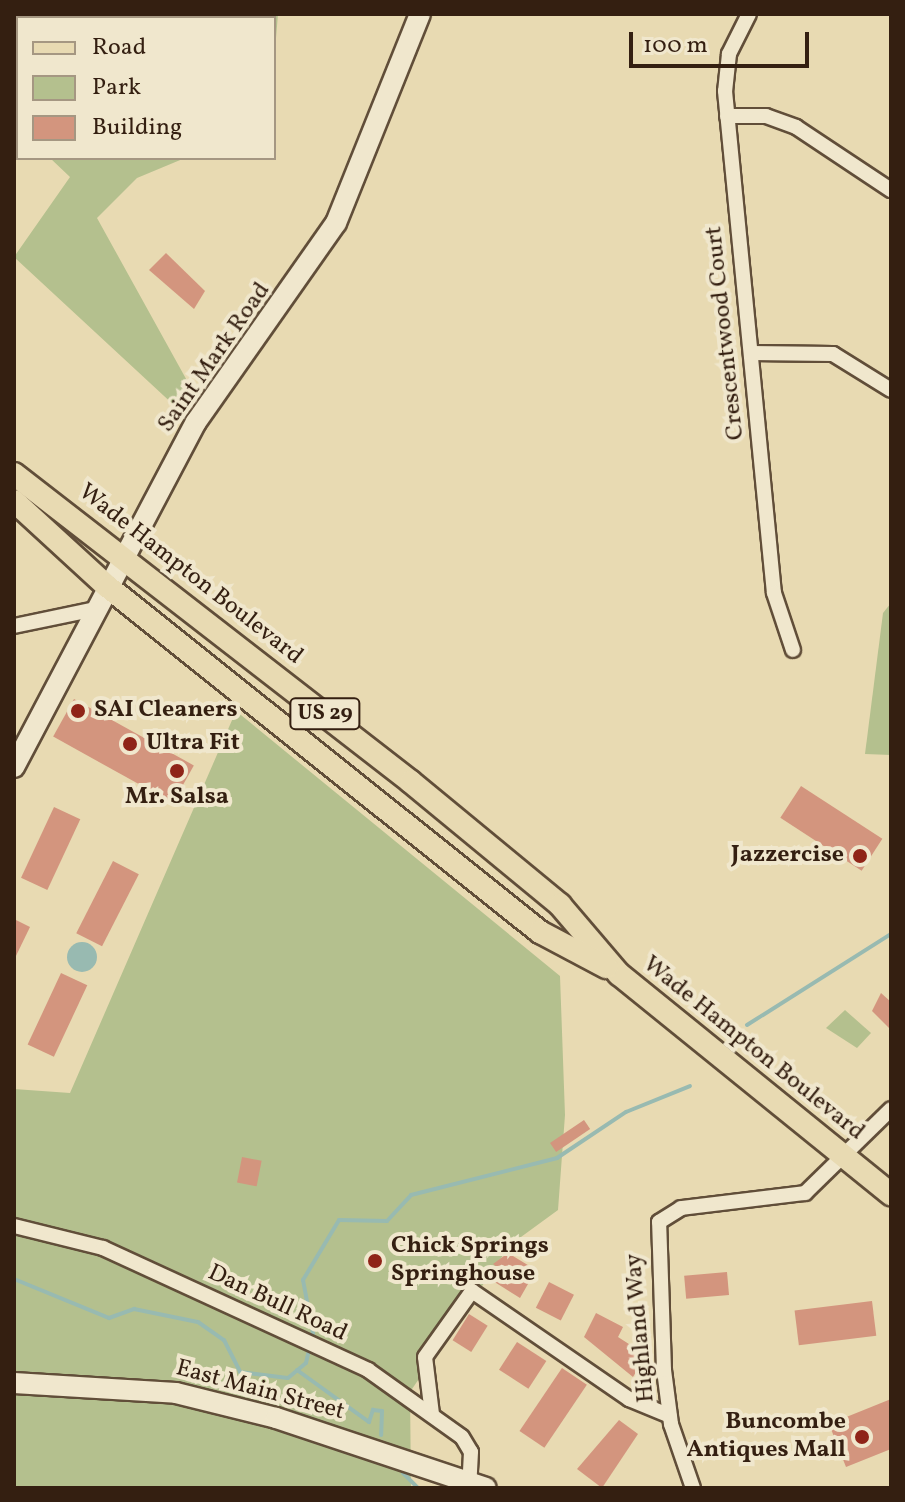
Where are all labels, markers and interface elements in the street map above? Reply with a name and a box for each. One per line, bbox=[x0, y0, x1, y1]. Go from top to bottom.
legend bbox=[16, 16, 276, 160]
scale bar bbox=[633, 16, 813, 66]
text: 100 m bbox=[643, 29, 708, 63]
text: Road bbox=[92, 31, 146, 65]
text: Park bbox=[92, 71, 141, 105]
text: Building bbox=[92, 111, 182, 145]
street label: Crescentwood Court bbox=[700, 225, 752, 441]
street label: Saint Mark Road bbox=[153, 277, 277, 439]
street label: Wade Hampton Boulevard bbox=[72, 478, 308, 672]
road number: US 29 bbox=[289, 696, 361, 732]
place label: SAI Cleaners bbox=[94, 697, 238, 725]
marker: SAI Cleaners bbox=[69, 702, 87, 720]
place label: Ultra Fit bbox=[146, 730, 240, 758]
marker: Ultra Fit bbox=[121, 735, 139, 753]
marker: Mr. Salsa bbox=[168, 762, 186, 780]
place label: Mr. Salsa bbox=[125, 784, 229, 812]
place label: Jazzercise bbox=[731, 842, 844, 870]
marker: Jazzercise bbox=[851, 847, 869, 865]
street label: Wade Hampton Boulevard bbox=[636, 951, 870, 1147]
place label: Chick Springs Springhouse bbox=[391, 1233, 549, 1289]
marker: Chick Springs Springhouse bbox=[366, 1252, 384, 1270]
street label: Highland Way bbox=[620, 1252, 662, 1404]
street label: Dan Bull Road bbox=[203, 1259, 351, 1349]
street label: East Main Street bbox=[173, 1355, 347, 1427]
place label: Buncombe Antiques Mall bbox=[687, 1409, 846, 1465]
marker: Buncombe Antiques Mall bbox=[853, 1428, 871, 1446]

